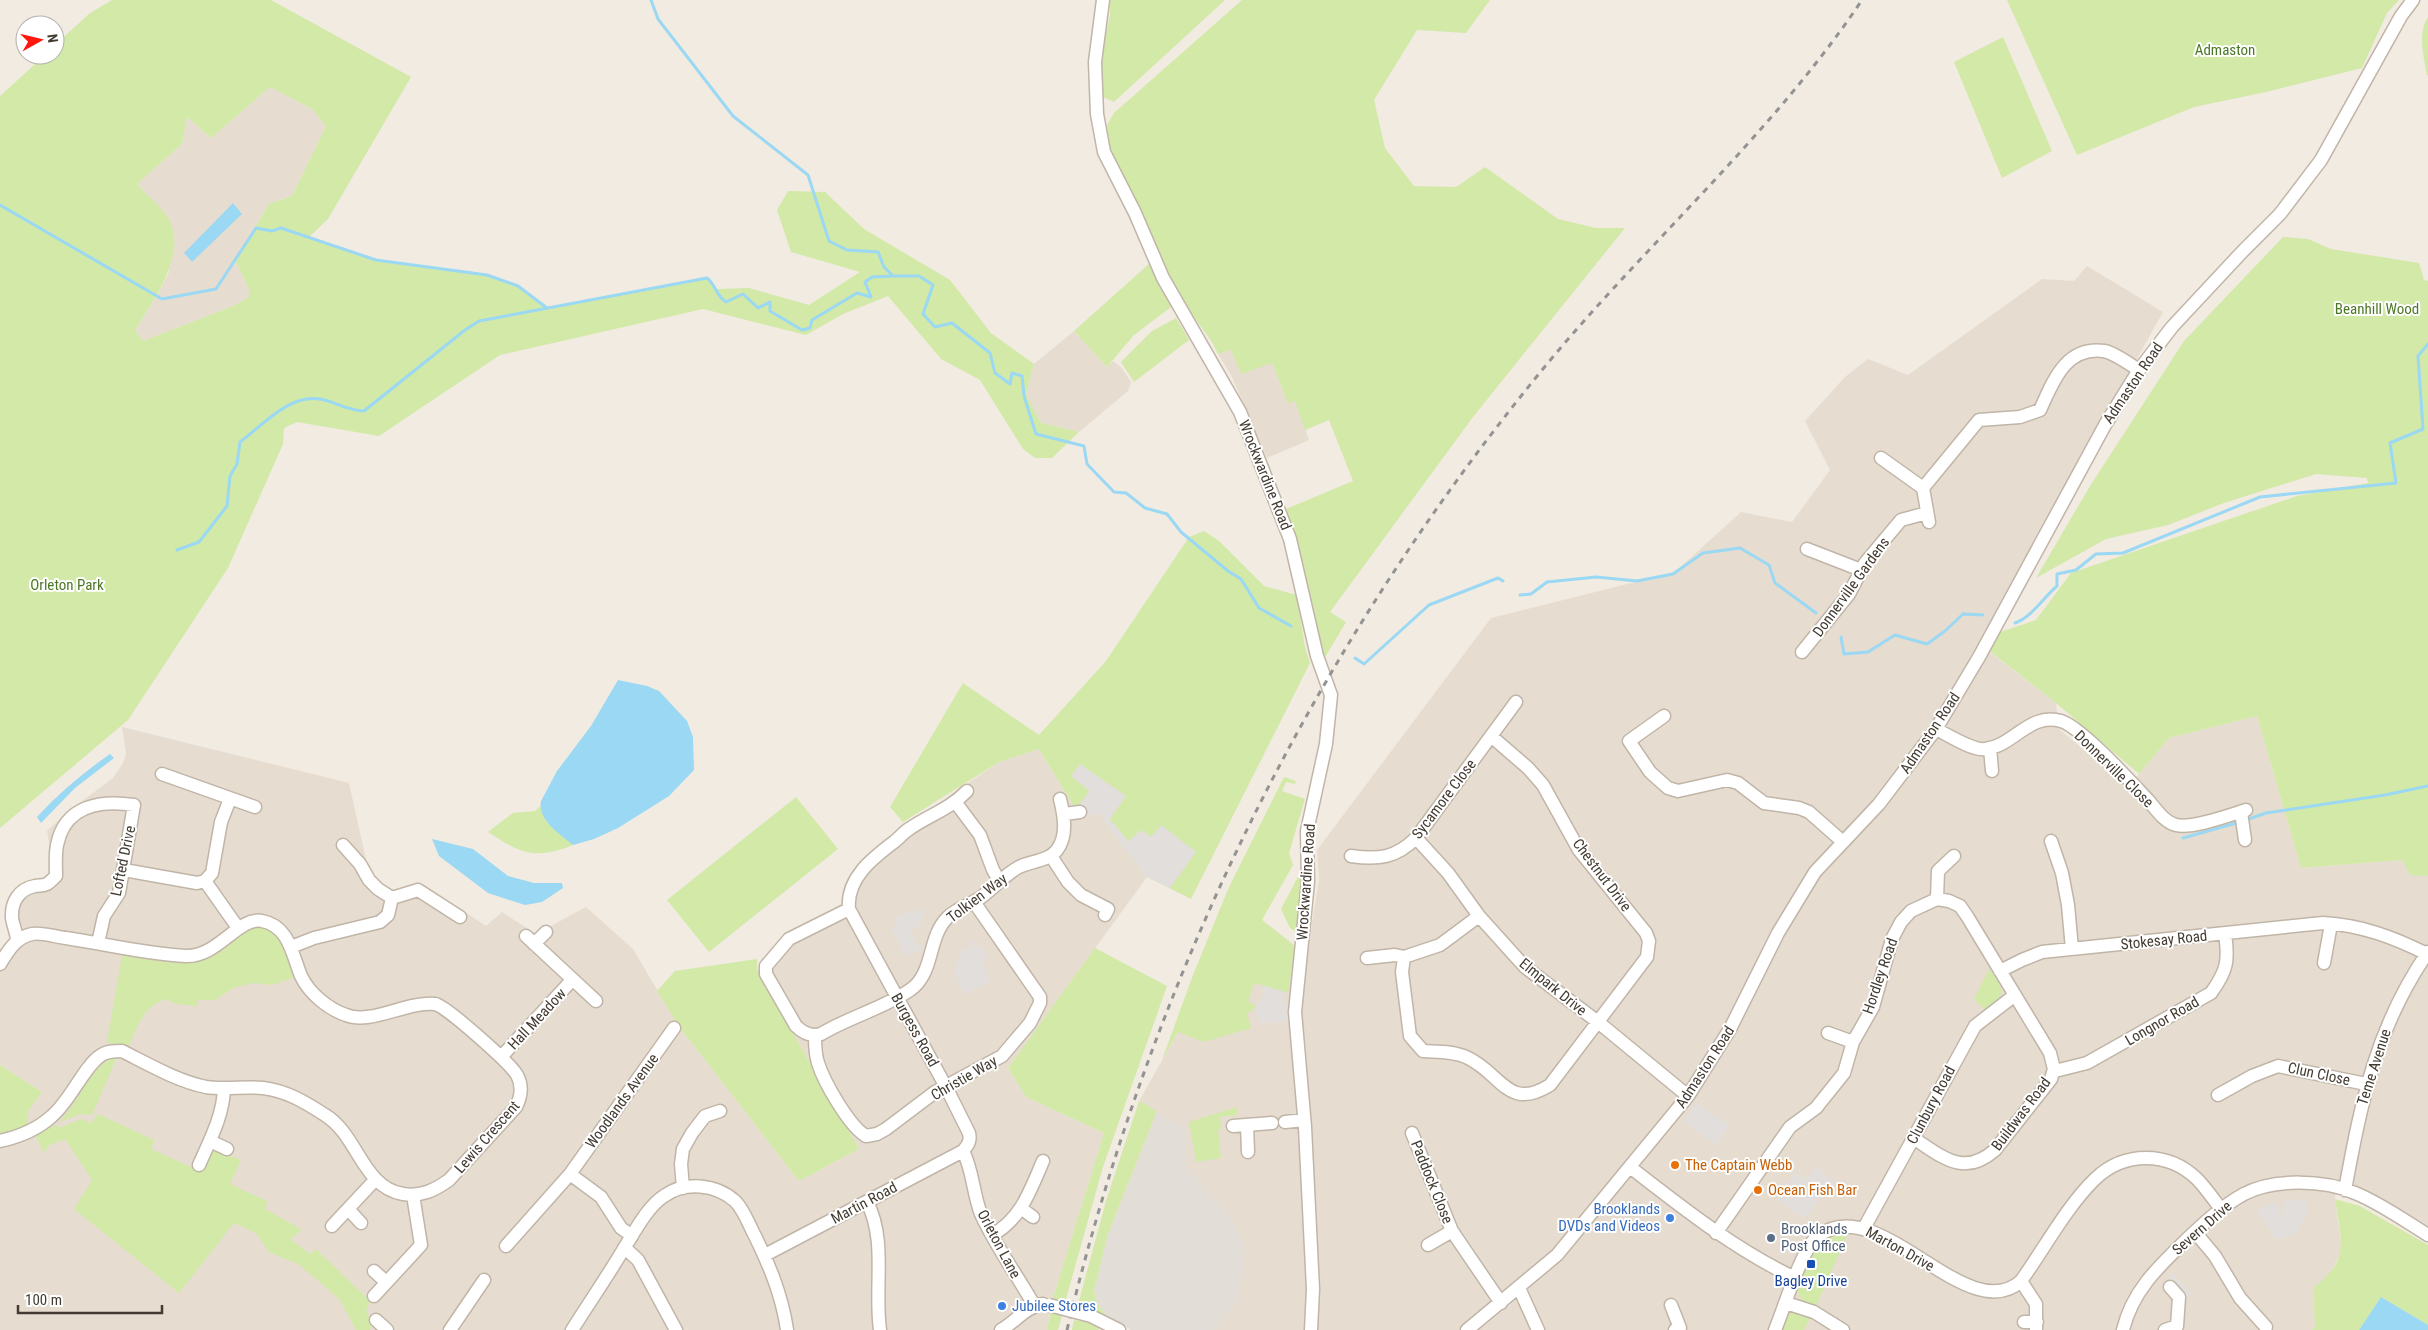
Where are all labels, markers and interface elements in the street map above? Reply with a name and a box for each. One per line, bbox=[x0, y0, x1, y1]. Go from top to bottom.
north arrow bbox=[15, 15, 65, 65]
text: N bbox=[44, 33, 61, 44]
park label: Admaston bbox=[2195, 41, 2255, 59]
park label: Beanhill Wood bbox=[2335, 300, 2419, 318]
street label: Admaston Road bbox=[2099, 339, 2167, 427]
street label: Wrockwardine Road bbox=[1235, 417, 1295, 533]
street label: Donnerville Gardens bbox=[1809, 534, 1893, 640]
park label: Orleton Park bbox=[30, 576, 104, 594]
street label: Admaston Road bbox=[1896, 689, 1964, 777]
street label: Donnerville Close bbox=[2071, 727, 2157, 811]
street label: Sycamore Close bbox=[1408, 756, 1480, 842]
street label: Wrockwardine Road bbox=[1293, 823, 1319, 941]
street label: Lofted Drive bbox=[107, 824, 139, 898]
street label: Chestnut Drive bbox=[1569, 835, 1635, 915]
street label: Tolkien Way bbox=[943, 870, 1011, 926]
street label: Stokesay Road bbox=[2120, 927, 2208, 953]
street label: Hordley Road bbox=[1859, 936, 1901, 1016]
street label: Elmpark Drive bbox=[1516, 954, 1590, 1020]
street label: Hall Meadow bbox=[504, 984, 570, 1053]
street label: Burgess Road bbox=[887, 990, 943, 1070]
street label: Longnor Road bbox=[2122, 993, 2202, 1049]
street label: Admaston Road bbox=[1672, 1023, 1738, 1111]
street label: Teme Avenue bbox=[2353, 1027, 2395, 1107]
street label: Woodlands Avenue bbox=[582, 1050, 662, 1152]
street label: Christie Way bbox=[928, 1052, 1000, 1104]
street label: Clun Close bbox=[2286, 1059, 2352, 1089]
street label: Clunbury Road bbox=[1903, 1063, 1959, 1147]
street label: Buildwas Road bbox=[1988, 1074, 2054, 1154]
street label: Lewis Crescent bbox=[451, 1097, 523, 1177]
street label: Paddock Close bbox=[1407, 1138, 1457, 1226]
place label: The Captain Webb bbox=[1685, 1156, 1792, 1174]
marker: The Captain Webb bbox=[1669, 1159, 1681, 1171]
street label: Martin Road bbox=[828, 1178, 900, 1228]
place label: Ocean Fish Bar bbox=[1768, 1181, 1857, 1199]
marker: Ocean Fish Bar bbox=[1752, 1184, 1764, 1196]
street label: Severn Drive bbox=[2168, 1197, 2236, 1259]
place label: Brooklands DVDs and Videos bbox=[1558, 1200, 1660, 1235]
street label: Orleton Lane bbox=[973, 1207, 1025, 1281]
marker: Brooklands DVDs and Videos bbox=[1664, 1212, 1676, 1224]
place label: Brooklands Post Office bbox=[1781, 1220, 1848, 1255]
street label: Marton Drive bbox=[1862, 1223, 1938, 1275]
marker: Brooklands Post Office bbox=[1765, 1232, 1777, 1244]
marker: Bagley Drive bbox=[1805, 1258, 1817, 1270]
place label: Bagley Drive bbox=[1775, 1272, 1847, 1290]
scale bar bbox=[18, 1282, 161, 1314]
text: 100 m bbox=[25, 1291, 62, 1309]
place label: Jubilee Stores bbox=[1012, 1297, 1096, 1315]
marker: Jubilee Stores bbox=[996, 1300, 1008, 1312]

